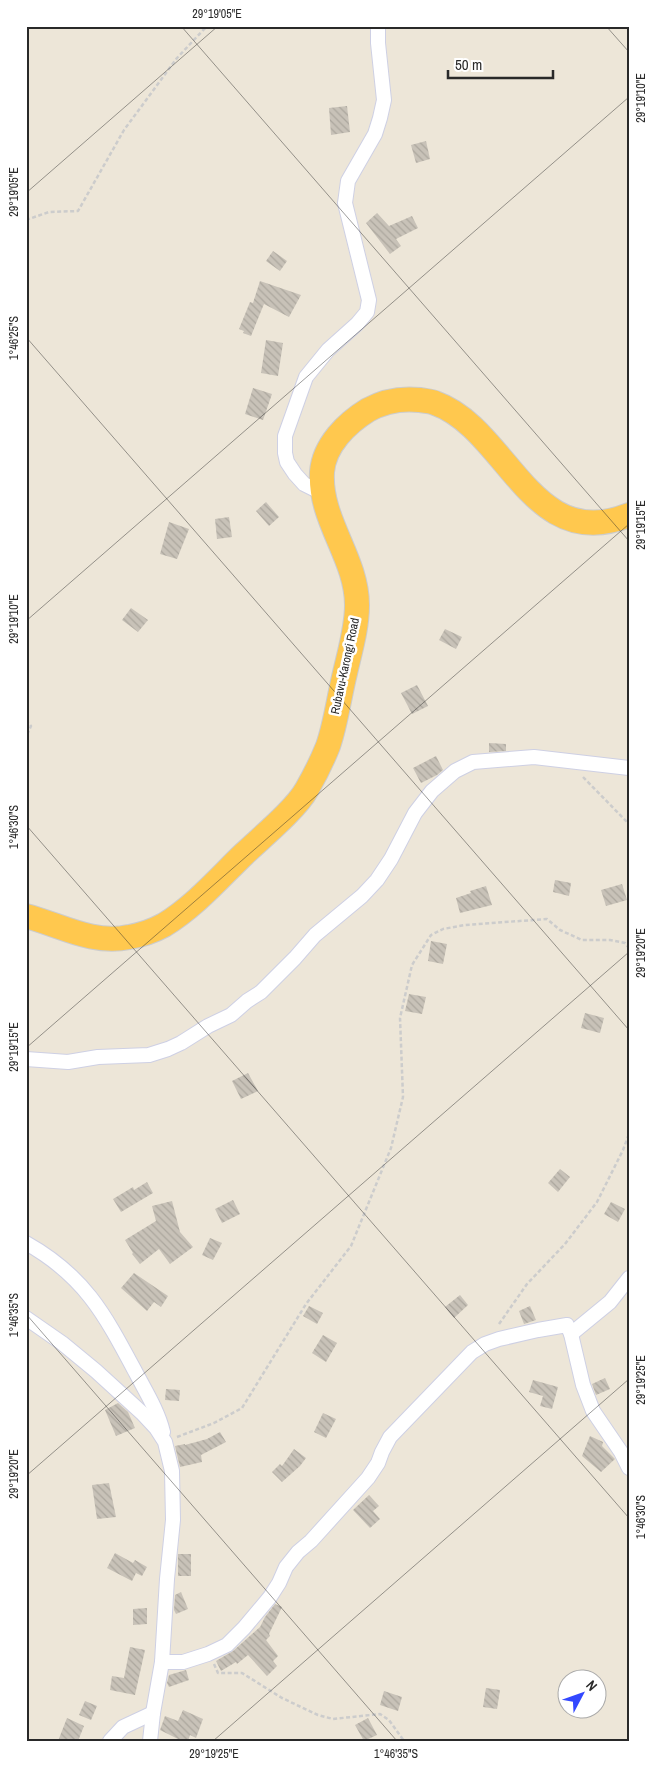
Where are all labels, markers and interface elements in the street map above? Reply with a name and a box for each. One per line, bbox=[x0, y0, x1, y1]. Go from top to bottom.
text: 29°19'05"E bbox=[192, 6, 242, 22]
scale bar bbox=[448, 48, 552, 80]
text: 50 m bbox=[455, 54, 482, 75]
text: 29°19'10"E bbox=[633, 73, 649, 123]
text: 29°19'05"E bbox=[6, 167, 22, 217]
text: 1°46'25"S bbox=[6, 316, 22, 360]
text: 29°19'15"E bbox=[633, 500, 649, 550]
text: 29°19'10"E bbox=[6, 594, 22, 644]
street label: Rubavu-Karongi Road bbox=[327, 616, 363, 716]
text: 1°46'30"S bbox=[6, 805, 22, 849]
text: 29°19'20"E bbox=[633, 928, 649, 978]
text: 29°19'15"E bbox=[6, 1022, 22, 1072]
text: 1°46'35"S bbox=[6, 1293, 22, 1337]
text: 29°19'25"E bbox=[633, 1355, 649, 1405]
text: 29°19'20"E bbox=[6, 1449, 22, 1499]
text: 1°46'30"S bbox=[633, 1495, 649, 1539]
north arrow bbox=[558, 1670, 608, 1720]
text: N bbox=[582, 1676, 601, 1695]
text: 29°19'25"E bbox=[189, 1746, 239, 1762]
text: 1°46'35"S bbox=[374, 1746, 418, 1762]

